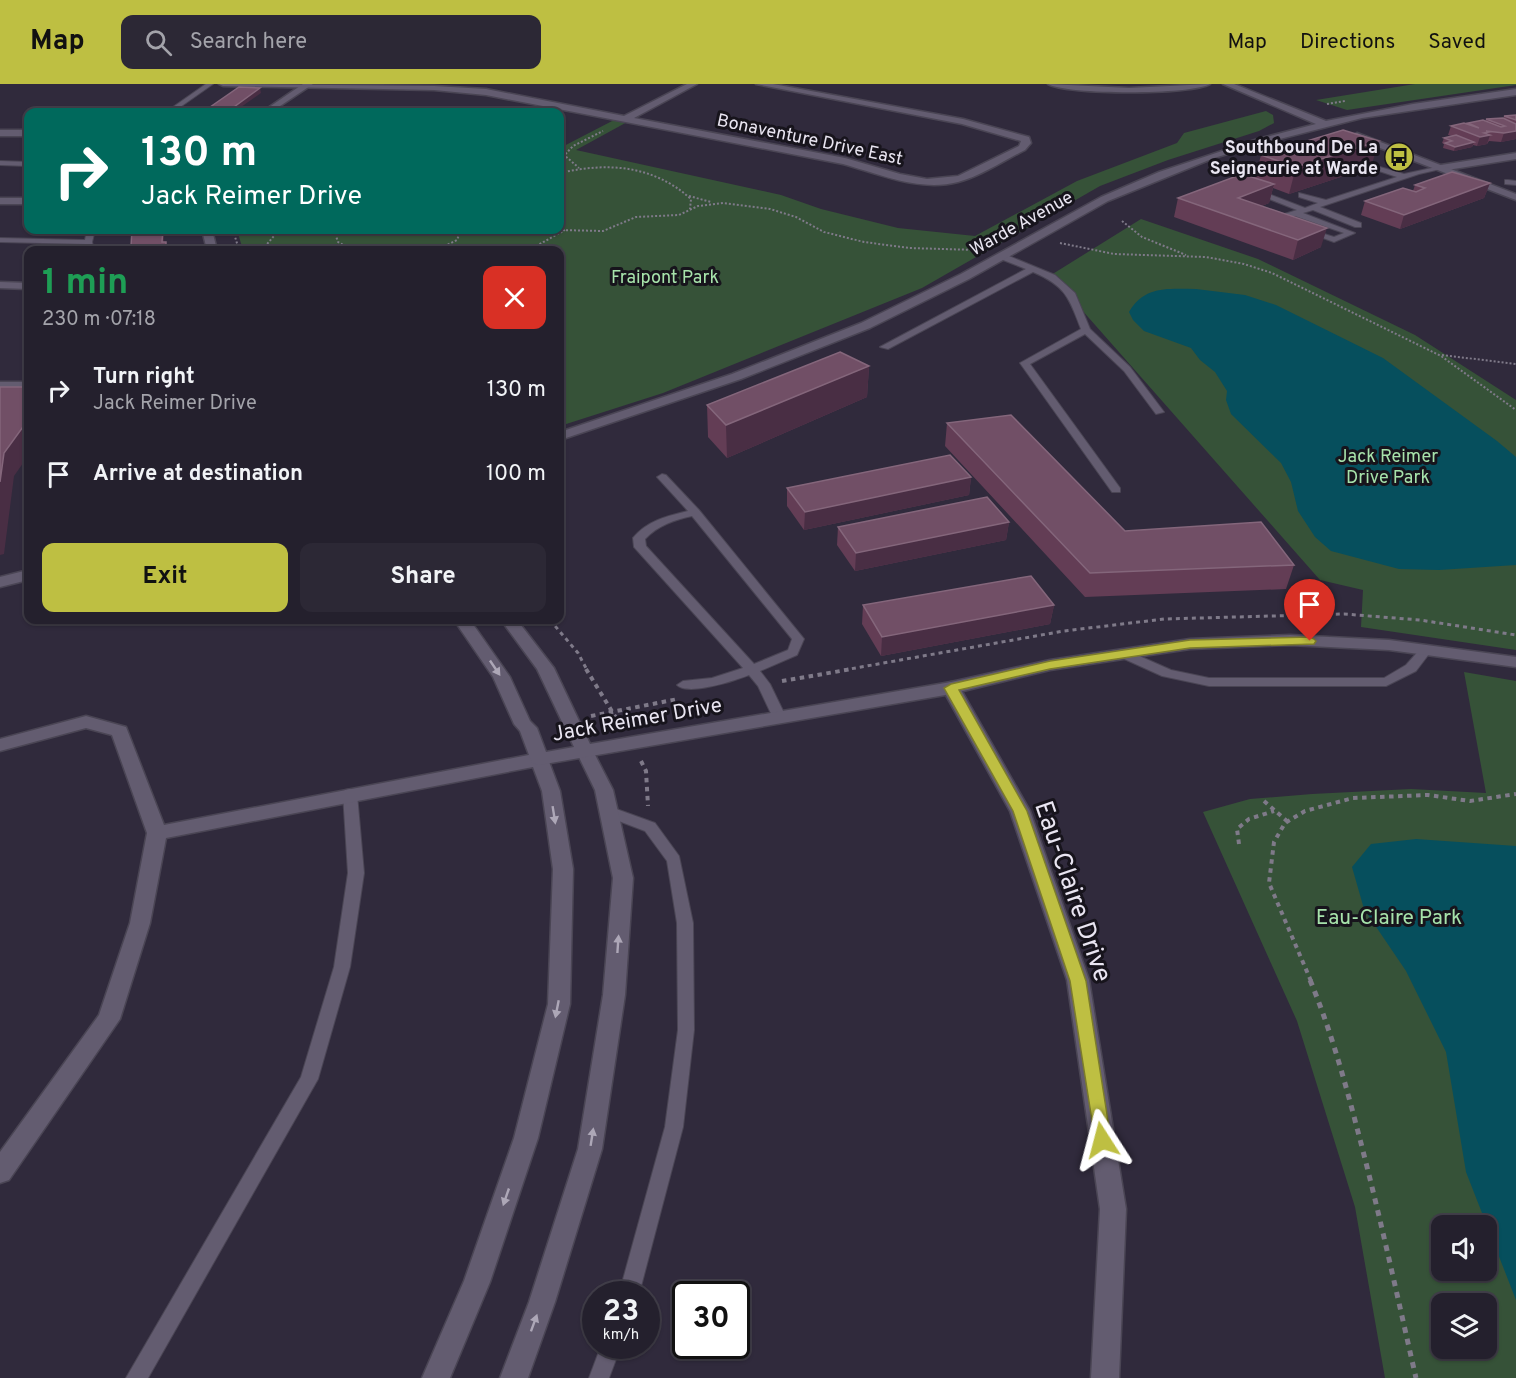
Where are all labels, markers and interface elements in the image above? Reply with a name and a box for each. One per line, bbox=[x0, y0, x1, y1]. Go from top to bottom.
search box bbox=[121, 15, 541, 69]
text: Map bbox=[30, 24, 85, 60]
icon: search bbox=[142, 26, 175, 59]
text: Search here bbox=[190, 29, 307, 56]
text: Map bbox=[1227, 29, 1267, 56]
text: Directions bbox=[1300, 29, 1395, 56]
text: Saved bbox=[1428, 29, 1486, 56]
street label: Bonaventure Drive East bbox=[715, 110, 905, 171]
text: 130 m bbox=[141, 128, 257, 181]
icon: right bbox=[42, 132, 120, 210]
place label: Southbound De La Seigneurie at Warde bbox=[1210, 137, 1378, 181]
bus stop icon: Southbound De La Seigneurie at Warde bbox=[1383, 141, 1415, 173]
text: Jack Reimer Drive bbox=[141, 180, 362, 214]
street label: Warde Avenue bbox=[966, 187, 1077, 262]
text: 1 min bbox=[42, 261, 128, 307]
button: close bbox=[483, 266, 546, 329]
park label: Fraipont Park bbox=[611, 267, 719, 290]
text: 230 m · 07:18 bbox=[42, 307, 156, 333]
text: Turn right bbox=[93, 364, 195, 391]
icon: right bbox=[42, 374, 75, 407]
text: 130 m bbox=[487, 377, 546, 404]
text: Jack Reimer Drive bbox=[93, 391, 257, 417]
park label: Jack Reimer Drive Park bbox=[1338, 446, 1438, 490]
icon: arrive bbox=[42, 458, 75, 491]
text: Arrive at destination bbox=[93, 461, 303, 488]
text: 100 m bbox=[486, 461, 546, 488]
button: Exit bbox=[42, 543, 288, 612]
button: Share bbox=[300, 543, 546, 612]
pin bbox=[1284, 579, 1335, 641]
icon: arrive bbox=[1293, 588, 1326, 621]
one-way arrow bbox=[489, 660, 500, 676]
street label: Jack Reimer Drive bbox=[550, 692, 724, 749]
street label: Eau-Claire Drive bbox=[1025, 797, 1118, 987]
one-way arrow bbox=[550, 806, 559, 825]
park label: Eau-Claire Park bbox=[1316, 905, 1462, 932]
one-way arrow bbox=[613, 934, 623, 953]
one-way arrow bbox=[552, 1000, 561, 1019]
position arrow bbox=[1070, 1108, 1134, 1172]
one-way arrow bbox=[588, 1127, 597, 1146]
one-way arrow bbox=[501, 1188, 510, 1206]
map controls bbox=[1431, 1215, 1497, 1359]
button: sound bbox=[1431, 1215, 1497, 1281]
speed limit sign: 30 bbox=[672, 1281, 750, 1359]
button: layers bbox=[1431, 1293, 1497, 1359]
text: 23 bbox=[603, 1294, 639, 1331]
one-way arrow bbox=[530, 1314, 539, 1332]
text: km/h bbox=[603, 1326, 639, 1345]

